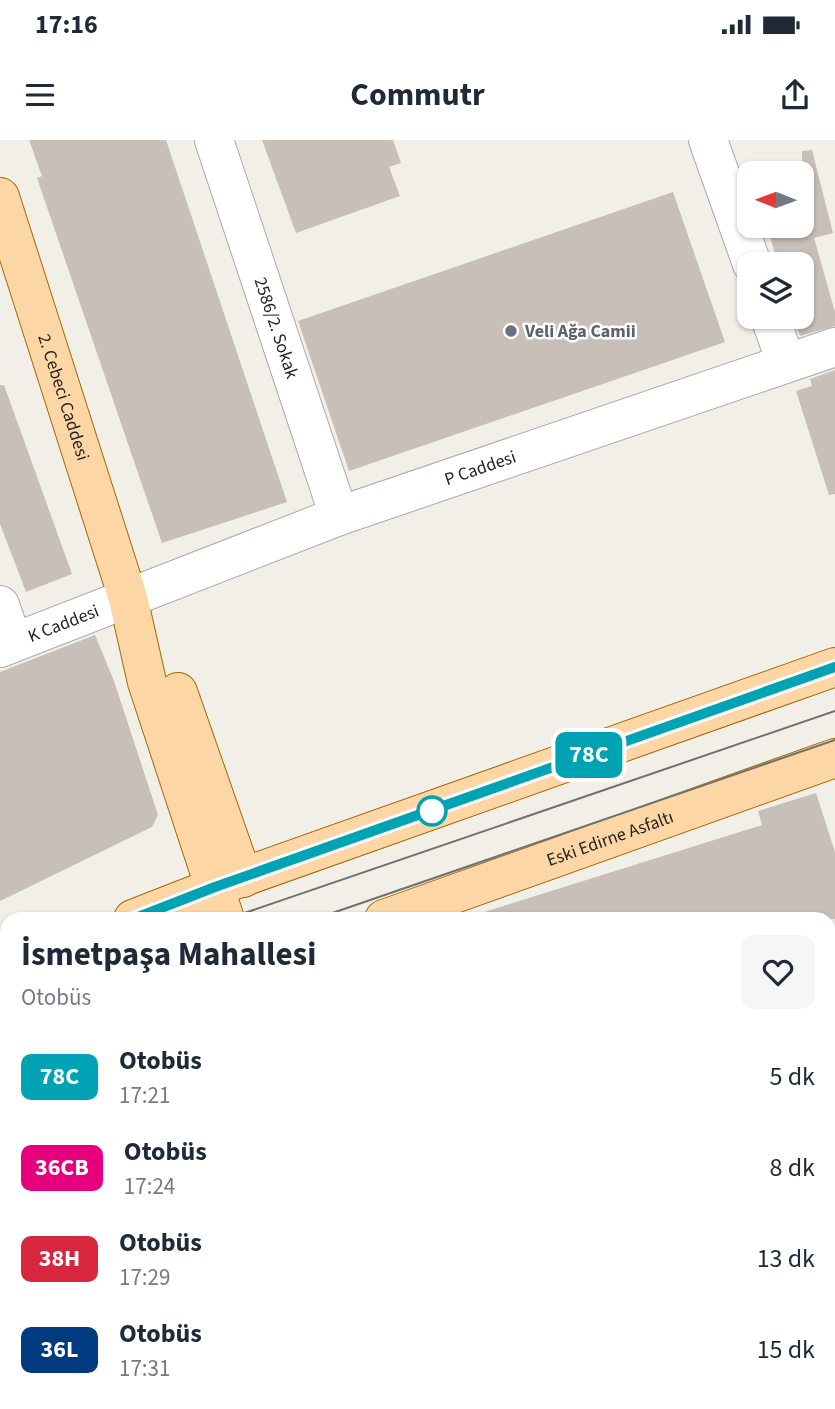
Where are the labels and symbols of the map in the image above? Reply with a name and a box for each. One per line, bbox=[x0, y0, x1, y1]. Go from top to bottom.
north arrow bbox=[737, 161, 814, 238]
street label: 2586/2. Sokak bbox=[248, 274, 304, 382]
place label: Veli Ağa Camii bbox=[524, 319, 636, 344]
marker: Veli Ağa Camii bbox=[503, 323, 519, 339]
street label: 2. Cebeci Caddesi bbox=[31, 331, 95, 464]
street label: P Caddesi bbox=[441, 445, 519, 492]
street label: K Caddesi bbox=[24, 599, 103, 649]
line badge: 78C bbox=[549, 732, 629, 778]
unlabelled marker bbox=[417, 796, 447, 826]
street label: Eski Edirne Asfaltı bbox=[543, 805, 677, 873]

